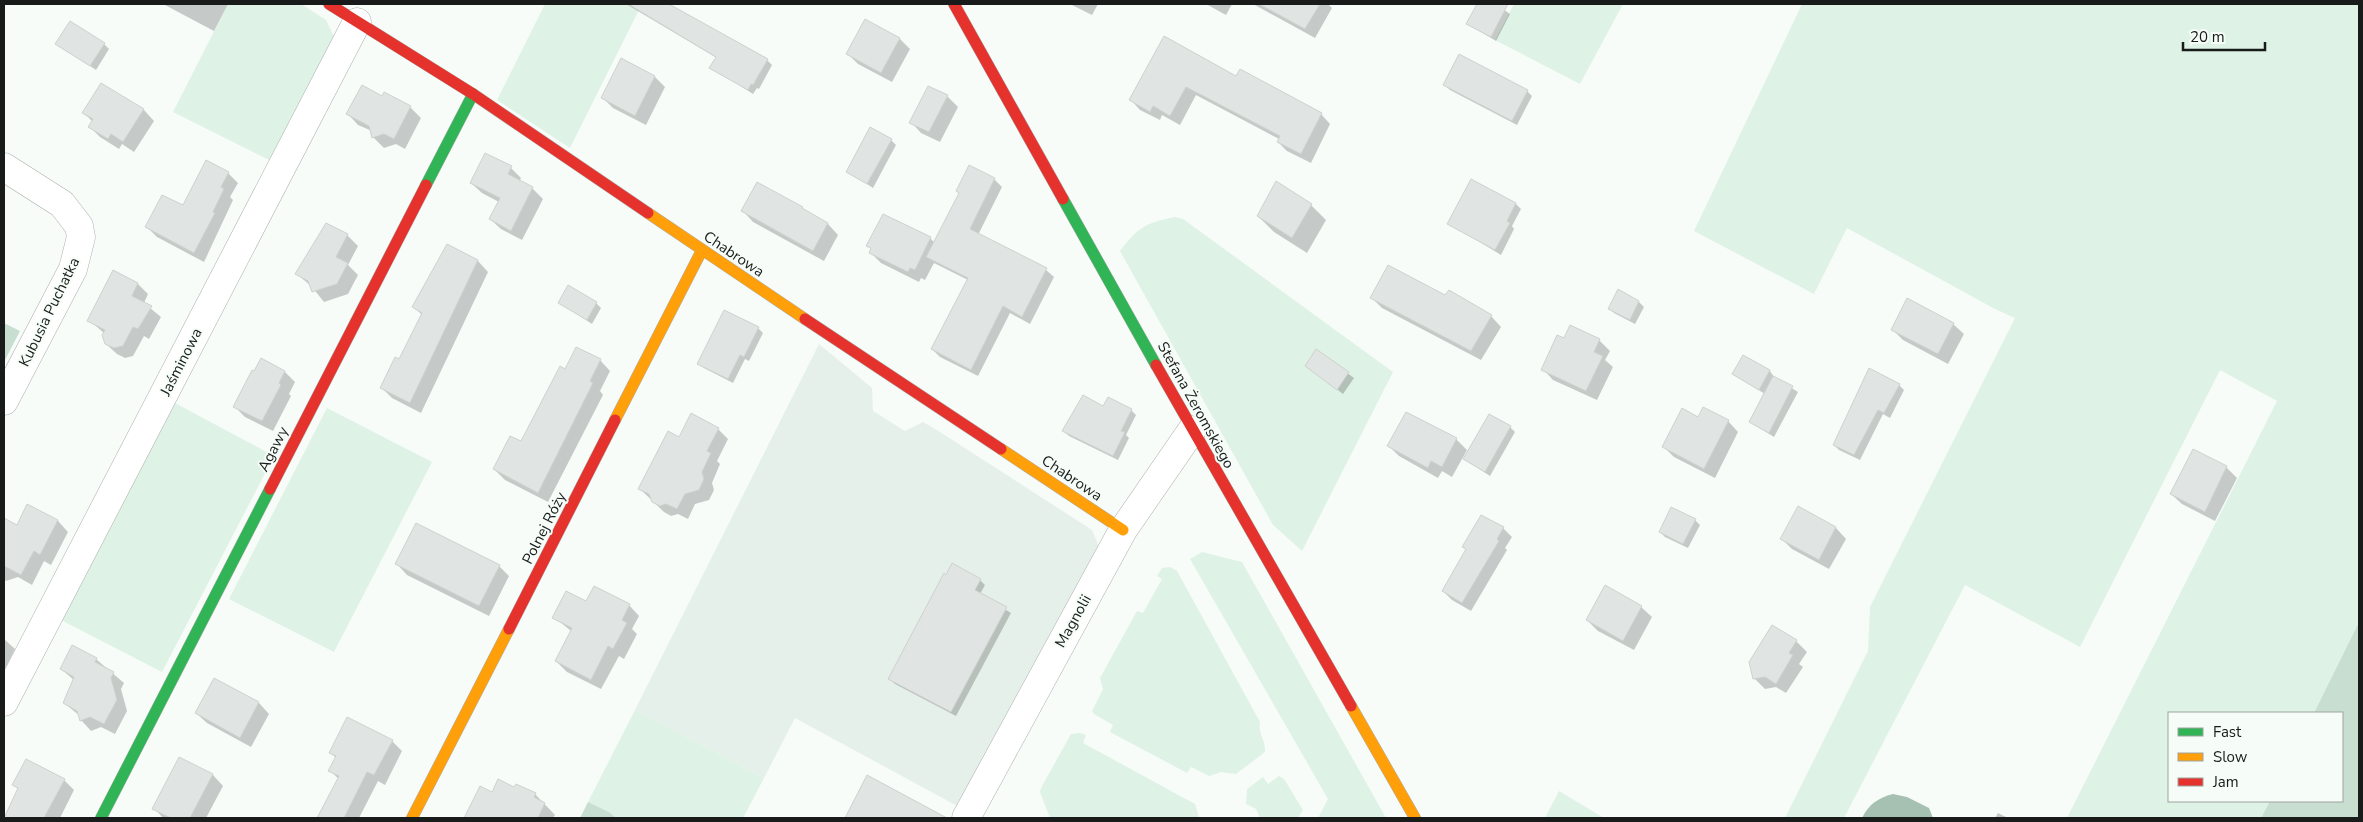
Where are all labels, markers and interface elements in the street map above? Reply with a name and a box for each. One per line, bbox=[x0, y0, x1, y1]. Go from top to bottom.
scale bar bbox=[2183, 20, 2266, 52]
text: 20 m bbox=[2190, 27, 2225, 47]
street label: Chabrowa bbox=[700, 226, 768, 282]
street label: Kubusia Puchatka bbox=[14, 254, 84, 370]
street label: Jaśminowa bbox=[155, 325, 207, 400]
street label: Stefana Żeromskiego bbox=[1153, 338, 1239, 472]
street label: Agawy bbox=[253, 423, 293, 475]
street label: Chabrowa bbox=[1038, 450, 1106, 506]
street label: Polnej Róży bbox=[517, 488, 571, 568]
street label: Magnolii bbox=[1050, 591, 1096, 651]
legend bbox=[2168, 712, 2343, 802]
text: Fast bbox=[2213, 722, 2242, 742]
text: Slow bbox=[2213, 747, 2248, 767]
text: Jam bbox=[2212, 772, 2239, 792]

